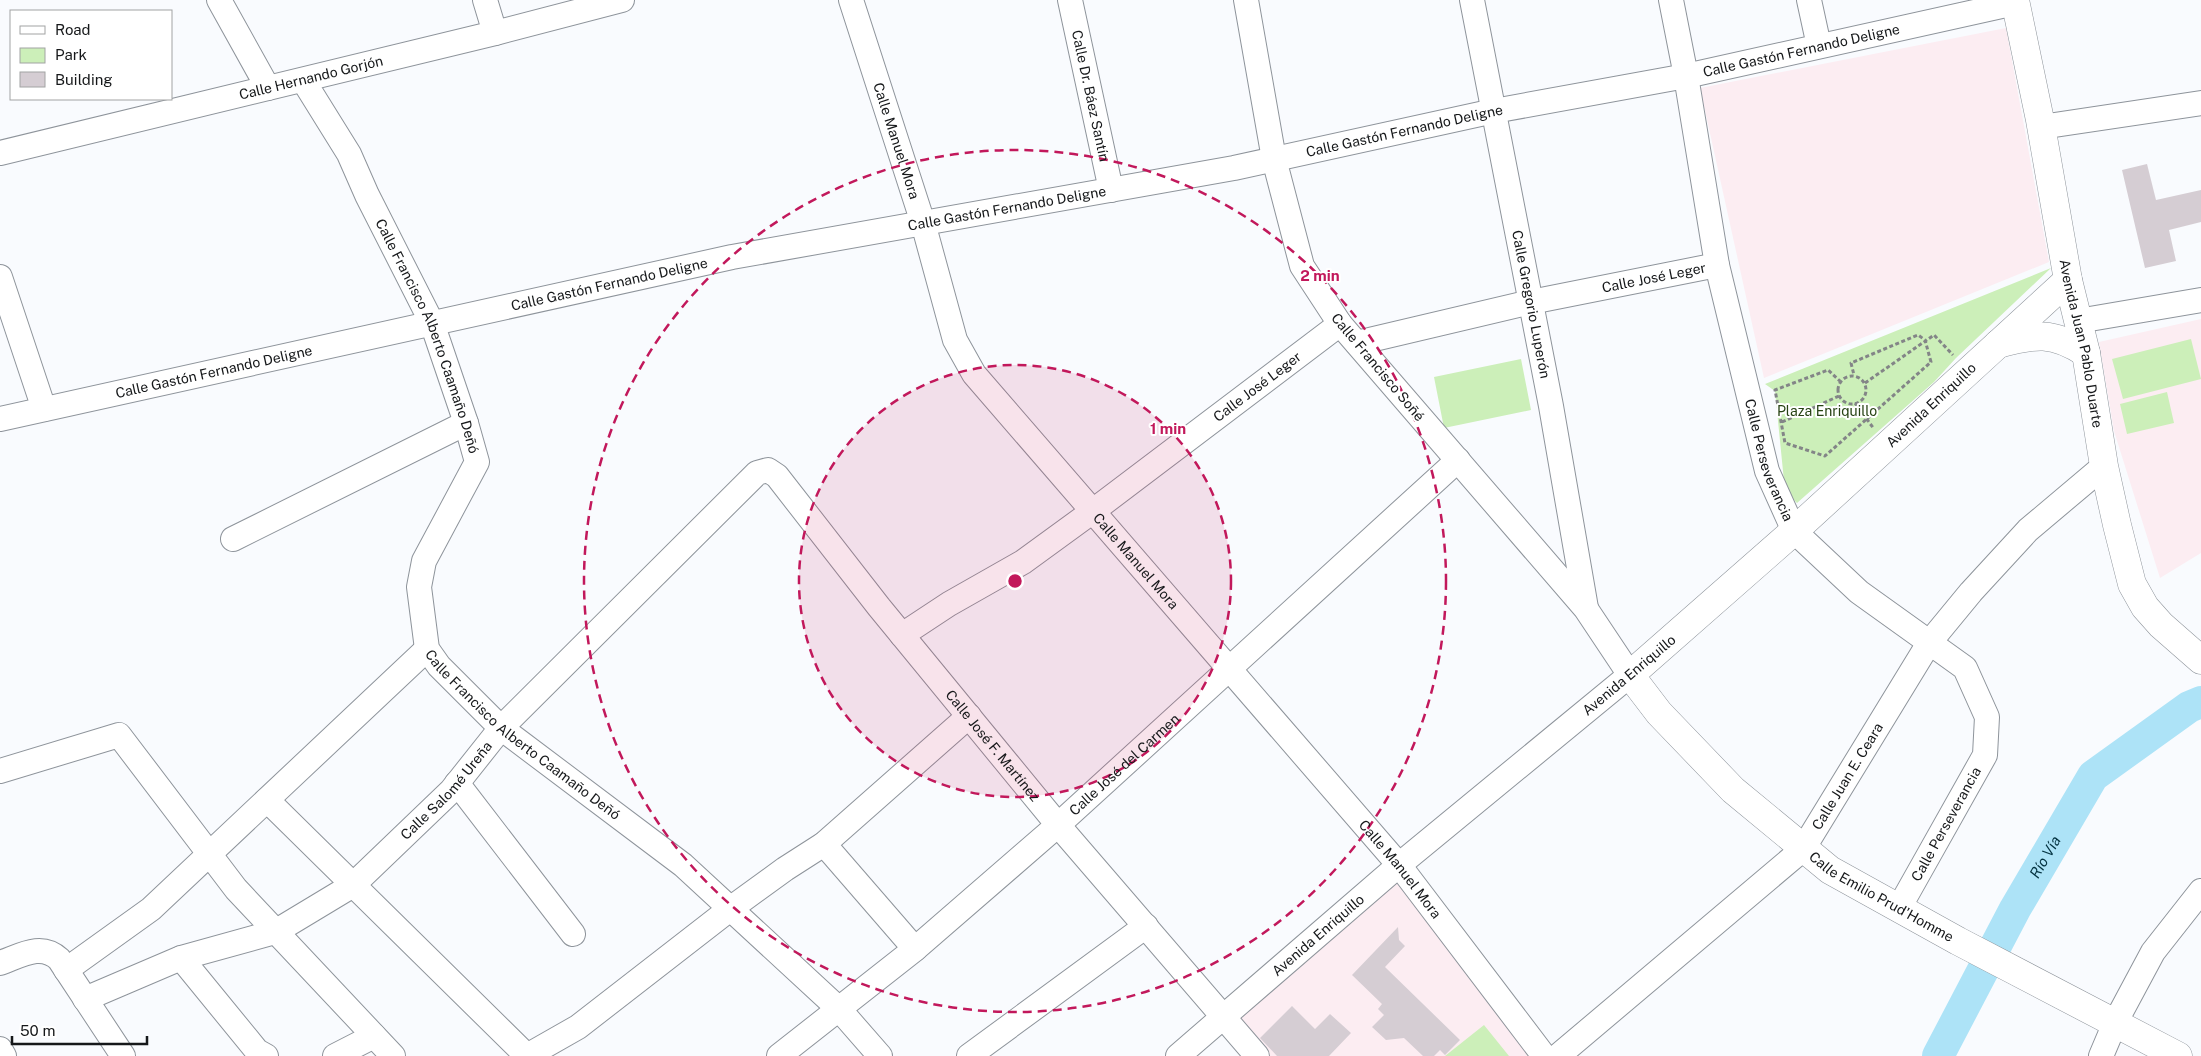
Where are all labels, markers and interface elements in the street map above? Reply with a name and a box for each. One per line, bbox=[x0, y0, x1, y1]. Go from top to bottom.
legend bbox=[10, 10, 172, 100]
text: Road bbox=[55, 21, 91, 38]
street label: Calle Gastón Fernando Deligne bbox=[1701, 21, 1901, 80]
street label: Calle Dr. Báez Santín bbox=[1069, 29, 1113, 163]
text: Park bbox=[55, 46, 87, 63]
street label: Calle Hernando Gorjón bbox=[237, 52, 384, 103]
text: Building bbox=[55, 71, 113, 88]
street label: Calle Manuel Mora bbox=[870, 81, 923, 201]
street label: Calle Gastón Fernando Deligne bbox=[1304, 102, 1504, 160]
street label: Calle Gastón Fernando Deligne bbox=[907, 183, 1107, 234]
street label: Calle Francisco Alberto Caamaño Deñó bbox=[372, 216, 482, 455]
street label: Calle Gregorio Luperón bbox=[1509, 229, 1553, 380]
street label: Calle Gastón Fernando Deligne bbox=[509, 255, 709, 314]
street label: Avenida Juan Pablo Duarte bbox=[2057, 258, 2106, 429]
street label: Calle José Leger bbox=[1600, 259, 1707, 296]
text: 2 min bbox=[1300, 267, 1340, 284]
street label: Calle Francisco Soñé bbox=[1328, 310, 1428, 424]
street label: Calle Gastón Fernando Deligne bbox=[114, 342, 314, 401]
street label: Calle José Leger bbox=[1210, 348, 1304, 425]
street label: Avenida Enriquillo bbox=[1883, 359, 1979, 451]
street label: Calle Perseverancia bbox=[1742, 397, 1797, 524]
park label: Plaza Enriquillo bbox=[1777, 403, 1877, 419]
text: 1 min bbox=[1150, 420, 1186, 437]
street label: Calle Manuel Mora bbox=[1090, 510, 1182, 612]
centre of rings bbox=[1006, 572, 1024, 590]
street label: Avenida Enriquillo bbox=[1579, 631, 1679, 719]
street label: Calle Francisco Alberto Caamaño Deñó bbox=[422, 647, 623, 823]
street label: Calle José F. Martínez bbox=[942, 687, 1043, 805]
street label: Calle José del Carmen bbox=[1066, 711, 1182, 819]
street label: Calle Juan E. Ceara bbox=[1809, 720, 1886, 833]
street label: Calle Salomé Ureña bbox=[397, 738, 495, 843]
street label: Calle Perseverancia bbox=[1908, 764, 1984, 884]
street label: Calle Manuel Mora bbox=[1356, 817, 1445, 921]
water label: Río Vía bbox=[2026, 833, 2064, 881]
street label: Calle Emilio Prud'Homme bbox=[1806, 848, 1956, 945]
street label: Avenida Enriquillo bbox=[1269, 891, 1367, 979]
scale bar bbox=[12, 1014, 148, 1046]
text: 50 m bbox=[20, 1022, 55, 1039]

